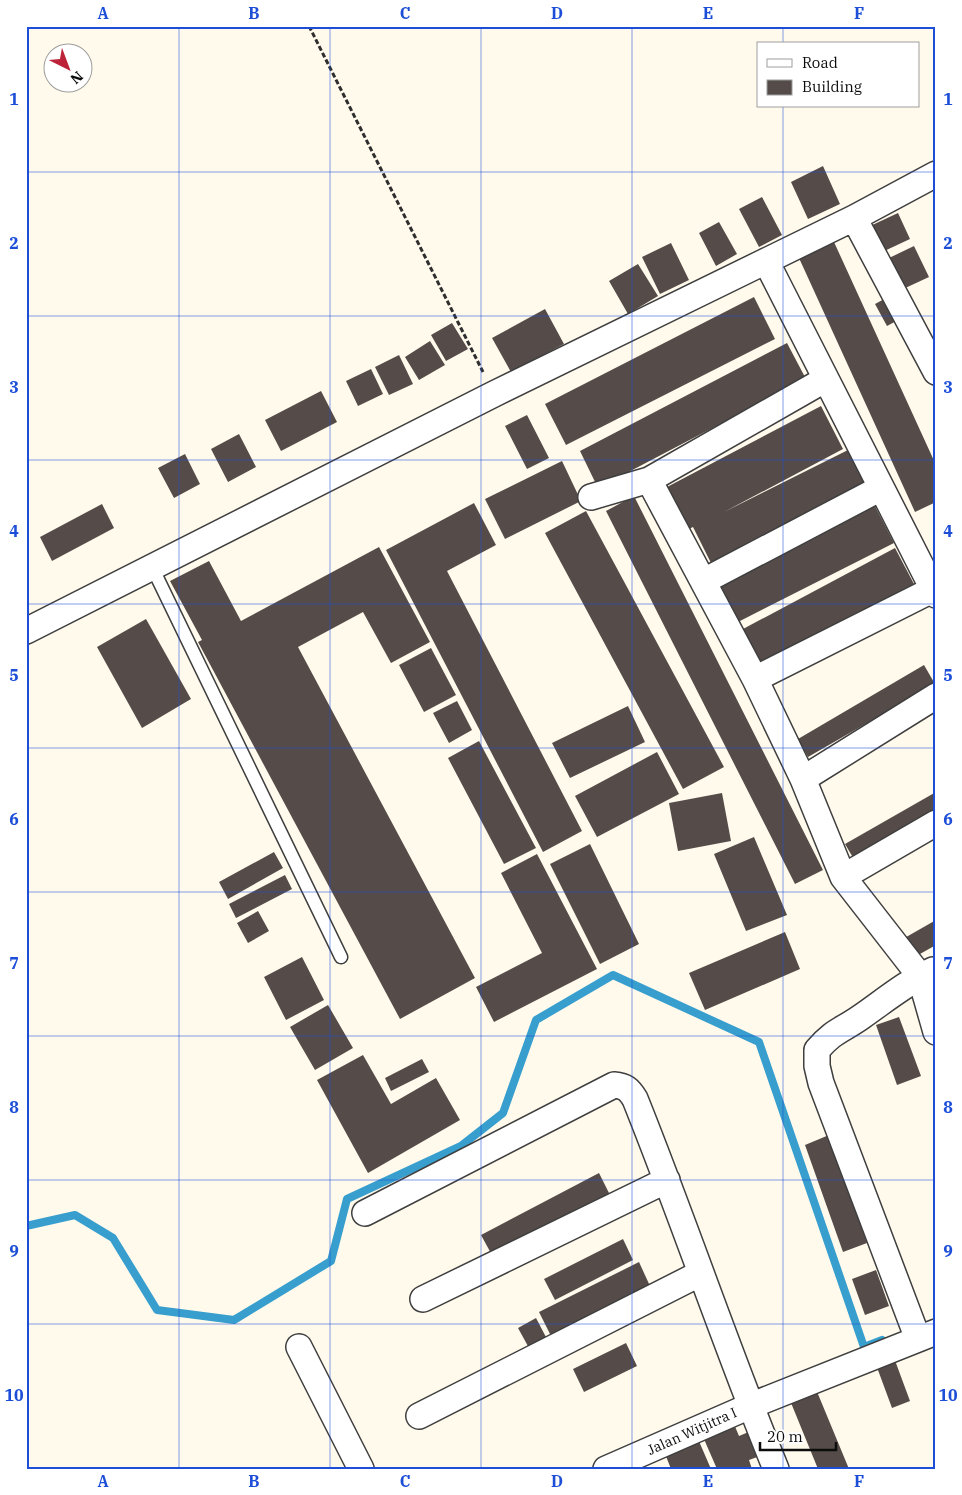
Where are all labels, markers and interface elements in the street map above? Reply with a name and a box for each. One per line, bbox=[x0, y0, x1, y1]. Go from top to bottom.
text: A bbox=[97, 3, 109, 23]
text: B bbox=[248, 3, 260, 23]
text: C bbox=[400, 3, 410, 23]
text: D bbox=[551, 3, 563, 23]
text: E bbox=[703, 3, 713, 23]
text: F bbox=[854, 3, 864, 23]
north arrow bbox=[42, 42, 92, 92]
legend bbox=[757, 42, 920, 108]
text: Road bbox=[802, 53, 838, 72]
text: N bbox=[67, 67, 87, 88]
text: Building bbox=[802, 77, 862, 96]
text: 1 bbox=[9, 89, 19, 109]
text: 1 bbox=[943, 89, 953, 109]
text: 2 bbox=[9, 233, 19, 253]
text: 2 bbox=[943, 233, 953, 253]
text: 3 bbox=[9, 377, 19, 397]
text: 3 bbox=[943, 377, 953, 397]
text: 4 bbox=[9, 521, 19, 541]
text: 4 bbox=[943, 521, 953, 541]
text: 5 bbox=[9, 665, 19, 685]
text: 5 bbox=[943, 665, 953, 685]
text: 6 bbox=[9, 809, 19, 829]
text: 6 bbox=[943, 809, 953, 829]
text: 7 bbox=[9, 953, 19, 973]
text: 7 bbox=[943, 953, 953, 973]
text: 8 bbox=[9, 1097, 19, 1117]
text: 8 bbox=[943, 1097, 953, 1117]
text: 9 bbox=[9, 1241, 19, 1261]
text: 9 bbox=[943, 1241, 953, 1261]
text: 10 bbox=[4, 1385, 24, 1405]
text: 10 bbox=[938, 1385, 958, 1405]
street label: Jalan Witjitra I bbox=[644, 1403, 740, 1459]
scale bar bbox=[760, 1420, 836, 1452]
text: 20 m bbox=[767, 1427, 803, 1446]
text: A bbox=[97, 1471, 109, 1491]
text: B bbox=[248, 1471, 260, 1491]
text: C bbox=[400, 1471, 410, 1491]
text: D bbox=[551, 1471, 563, 1491]
text: E bbox=[703, 1471, 713, 1491]
text: F bbox=[854, 1471, 864, 1491]

